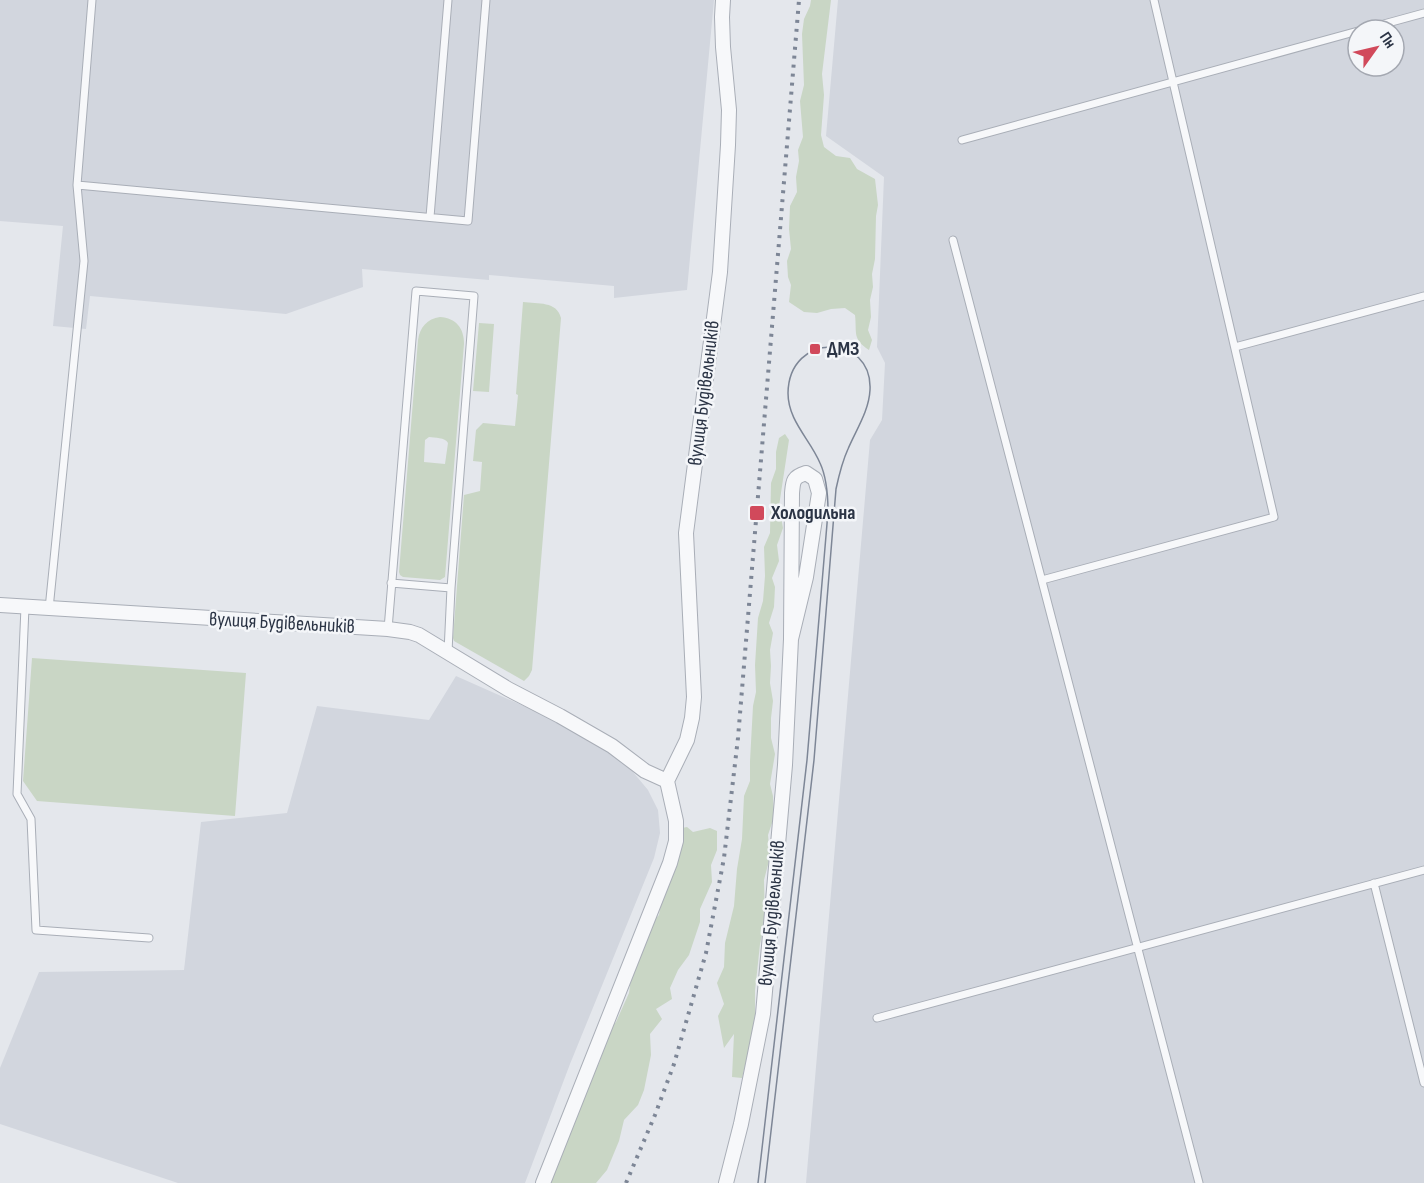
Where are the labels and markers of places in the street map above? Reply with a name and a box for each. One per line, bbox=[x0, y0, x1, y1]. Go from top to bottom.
place label: ДМЗ bbox=[827, 337, 859, 361]
marker: ДМЗ bbox=[808, 342, 822, 356]
place label: Холодильна bbox=[770, 501, 856, 525]
marker: Холодильна bbox=[748, 504, 766, 522]

